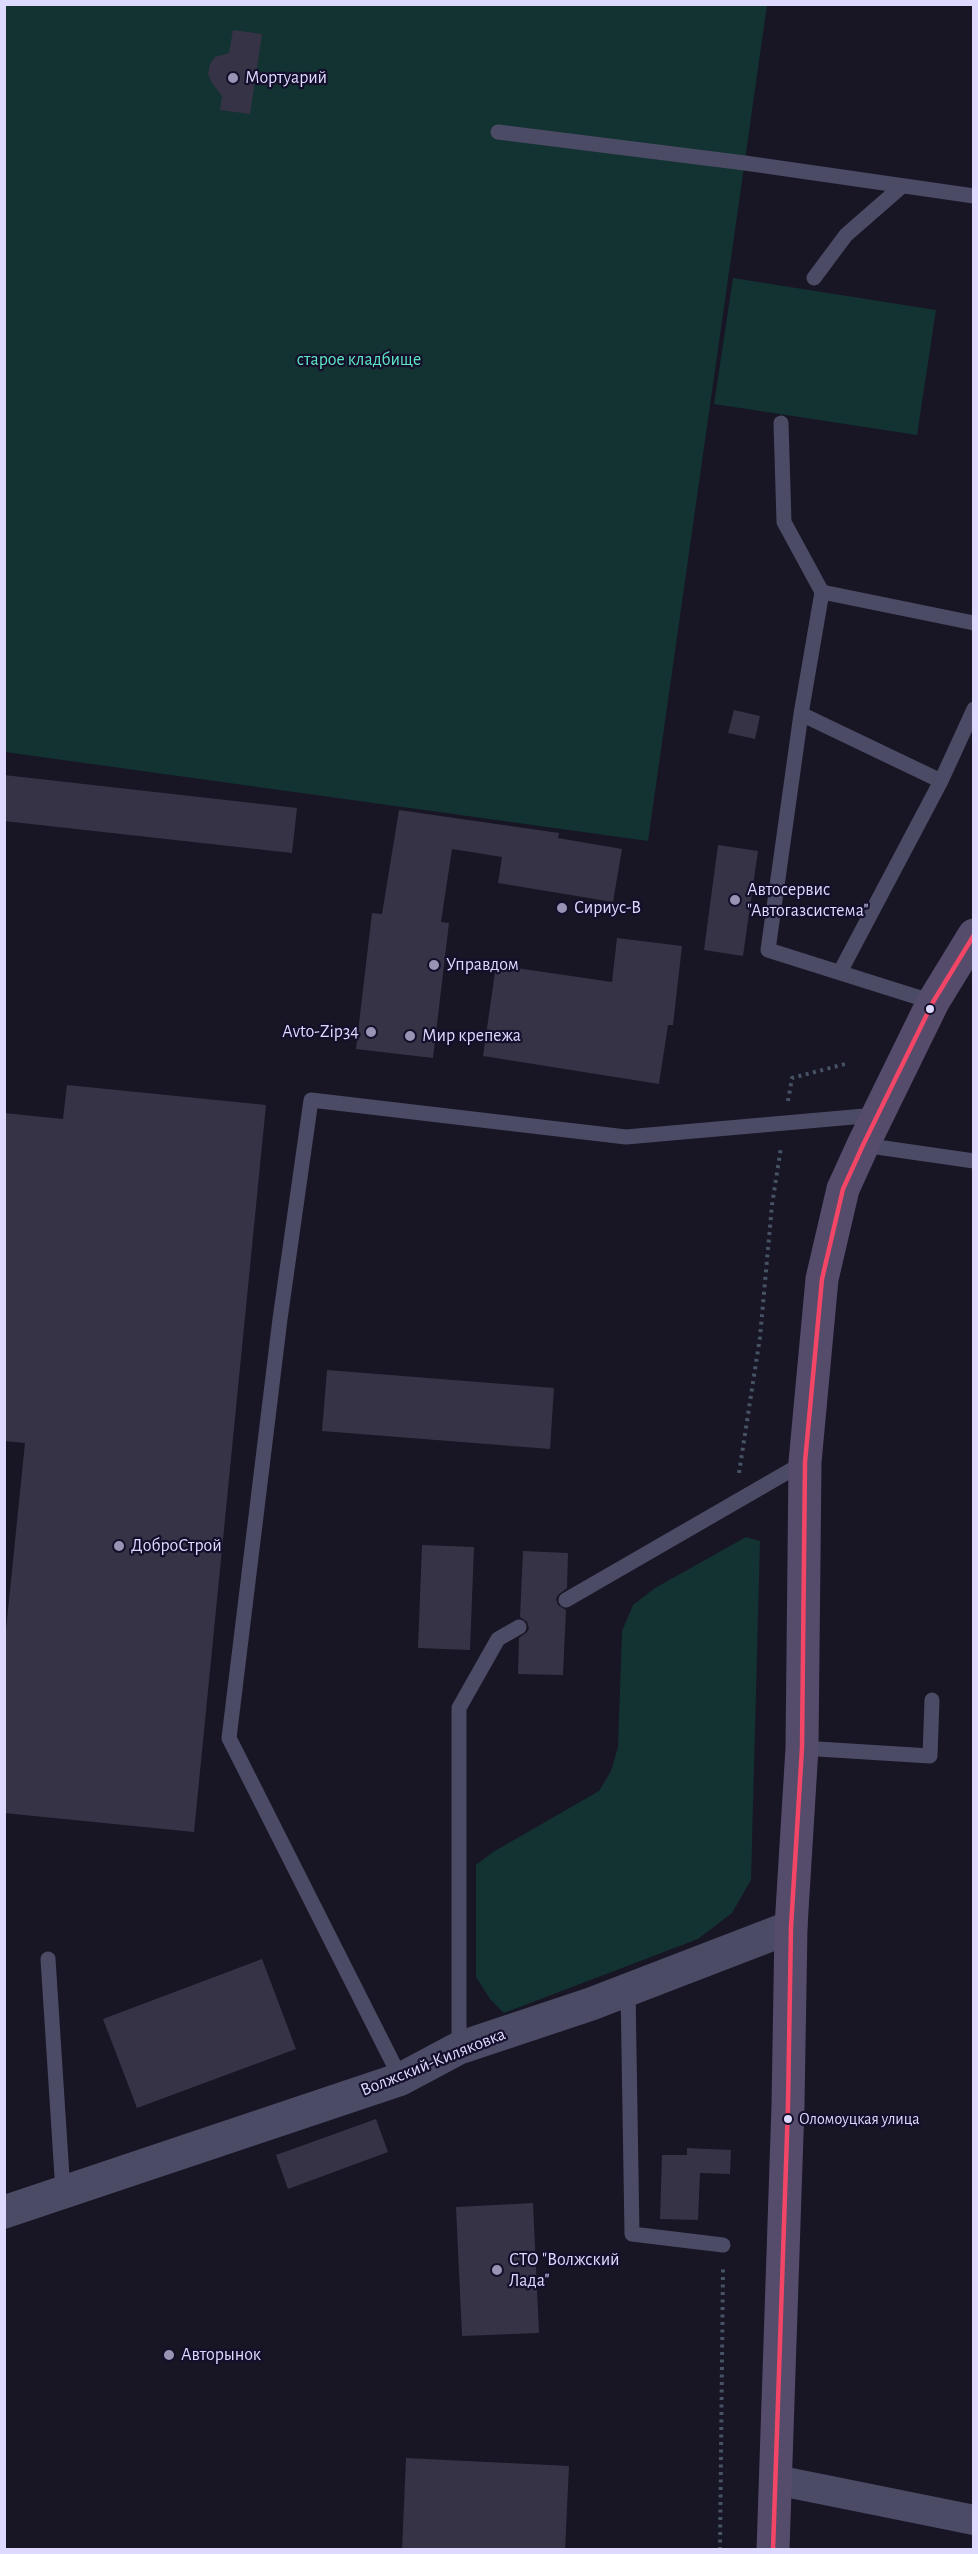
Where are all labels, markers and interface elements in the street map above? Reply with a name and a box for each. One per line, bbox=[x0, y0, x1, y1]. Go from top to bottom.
place label: Мортуарий bbox=[245, 67, 327, 89]
marker: Мортуарий bbox=[226, 71, 240, 85]
park label: старое кладбище bbox=[297, 349, 421, 371]
place label: Автосервис "Автогазсистема" bbox=[747, 879, 868, 922]
marker: Автосервис "Автогазсистема" bbox=[728, 893, 742, 907]
place label: Сириус-В bbox=[574, 897, 641, 919]
marker: Сириус-В bbox=[555, 901, 569, 915]
place label: Управдом bbox=[446, 954, 519, 976]
marker: Управдом bbox=[427, 958, 441, 972]
unlabelled marker bbox=[924, 1003, 936, 1015]
place label: Avto-Zip34 bbox=[282, 1021, 359, 1043]
marker: Avto-Zip34 bbox=[364, 1025, 378, 1039]
place label: Мир крепежа bbox=[422, 1025, 521, 1047]
marker: Мир крепежа bbox=[403, 1029, 417, 1043]
place label: ДоброСтрой bbox=[131, 1535, 222, 1557]
marker: ДоброСтрой bbox=[112, 1539, 126, 1553]
street label: Волжский-Киляковка bbox=[357, 2023, 509, 2101]
place label: Оломоуцкая улица bbox=[799, 2109, 920, 2129]
marker: Оломоуцкая улица bbox=[782, 2113, 794, 2125]
place label: СТО "Волжский Лада" bbox=[509, 2249, 620, 2292]
marker: СТО "Волжский Лада" bbox=[490, 2263, 504, 2277]
place label: Авторынок bbox=[181, 2344, 261, 2366]
marker: Авторынок bbox=[162, 2348, 176, 2362]

